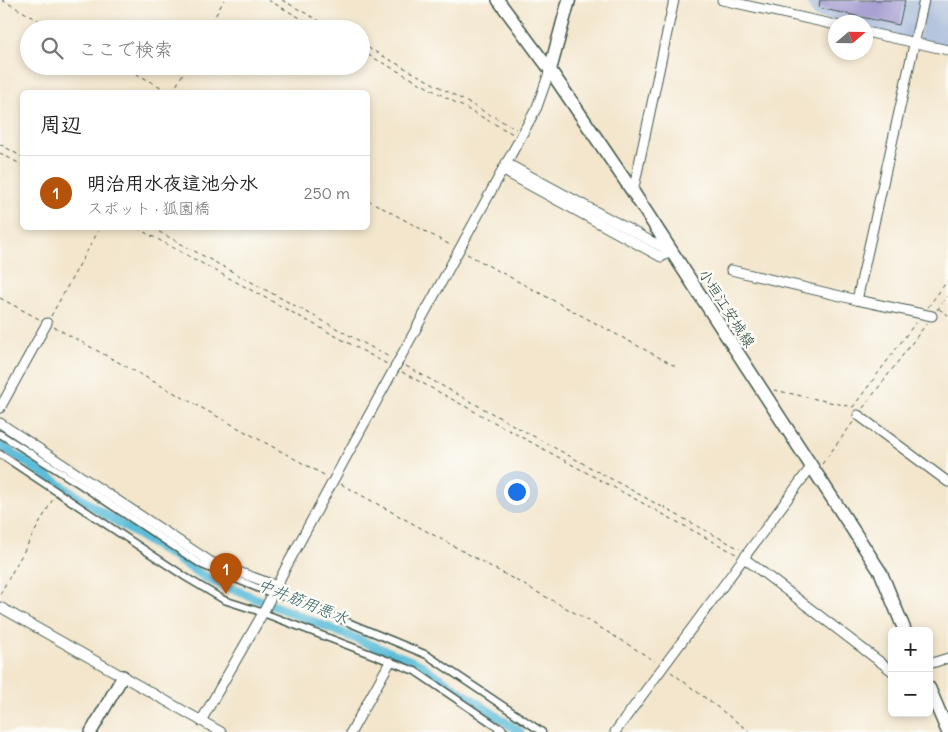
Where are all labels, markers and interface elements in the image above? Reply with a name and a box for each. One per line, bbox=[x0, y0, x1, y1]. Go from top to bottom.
north arrow bbox=[828, 15, 873, 60]
search box bbox=[20, 20, 370, 75]
icon: search bbox=[38, 34, 66, 62]
text: ここで検索 bbox=[78, 37, 173, 61]
text: 周辺 bbox=[40, 111, 82, 138]
text: 明治用水夜這池分水 bbox=[87, 171, 258, 195]
text: 1 bbox=[53, 183, 59, 203]
text: 250 m bbox=[304, 183, 350, 203]
text: スポット · 狐園橋 bbox=[87, 198, 210, 218]
street label: 小垣江安城線 bbox=[695, 265, 759, 351]
your location bbox=[504, 479, 530, 505]
pin: 1 bbox=[210, 553, 242, 594]
water label: 中井筋用悪水 bbox=[255, 574, 351, 628]
map controls bbox=[888, 627, 933, 717]
button: + bbox=[888, 627, 933, 672]
button: − bbox=[888, 672, 933, 717]

